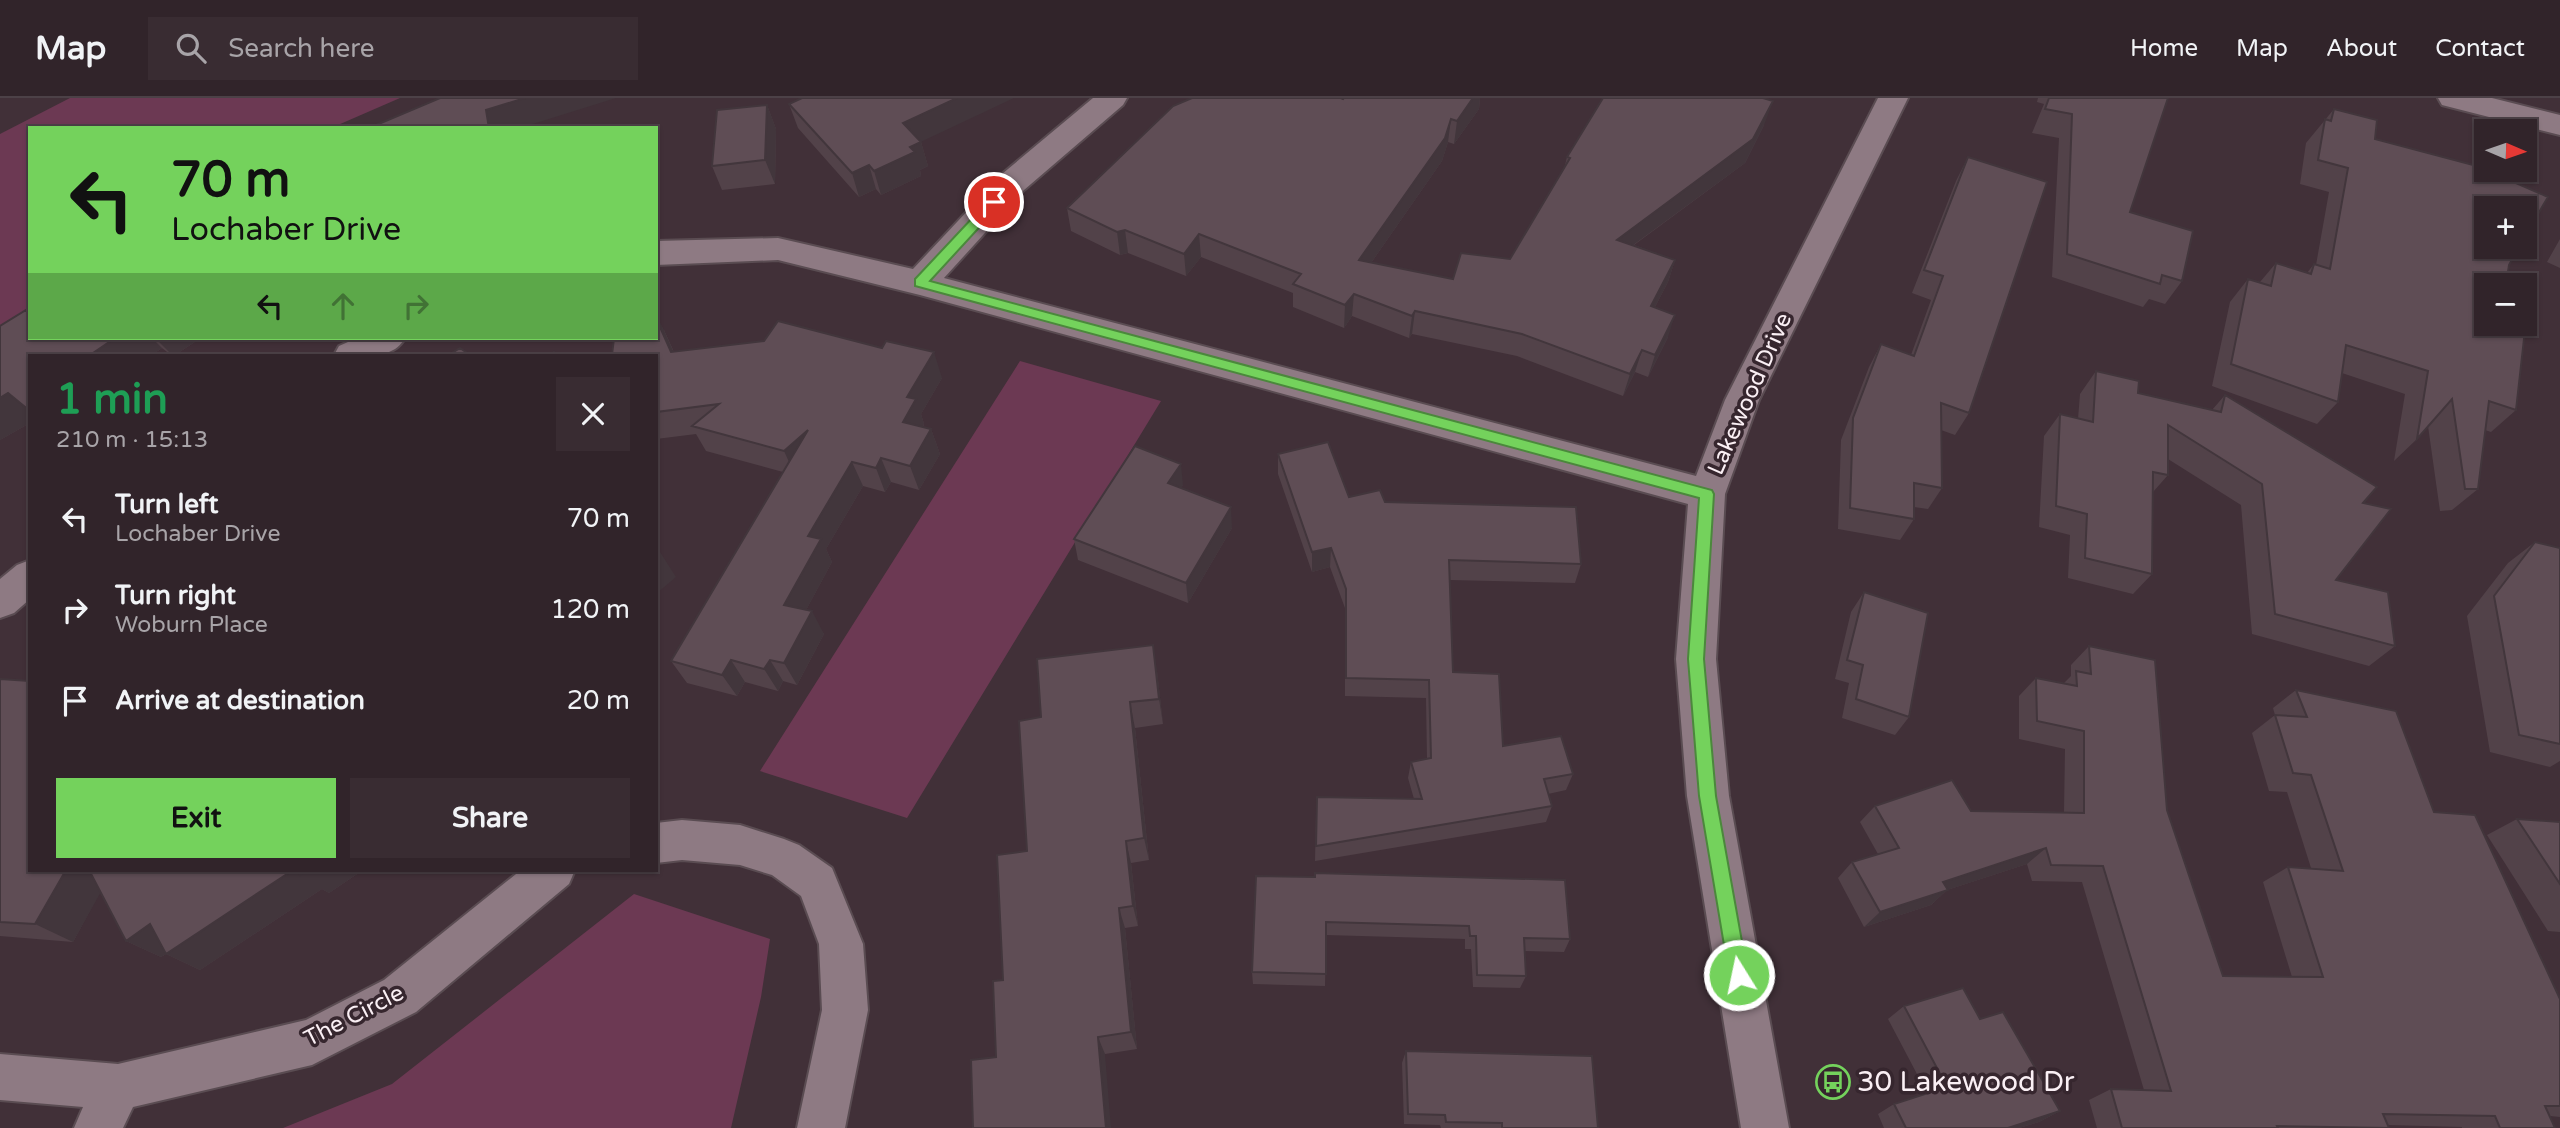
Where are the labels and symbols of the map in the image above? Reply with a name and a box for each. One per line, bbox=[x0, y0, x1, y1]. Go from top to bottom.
north arrow bbox=[2474, 119, 2538, 182]
pin bbox=[964, 172, 1024, 232]
street label: Lakewood Drive bbox=[1702, 309, 1798, 479]
position arrow bbox=[1702, 938, 1776, 1012]
street label: The Circle bbox=[300, 979, 408, 1053]
bus stop icon: 30 Lakewood Dr bbox=[1814, 1063, 1852, 1101]
place label: 30 Lakewood Dr bbox=[1857, 1065, 2075, 1099]

